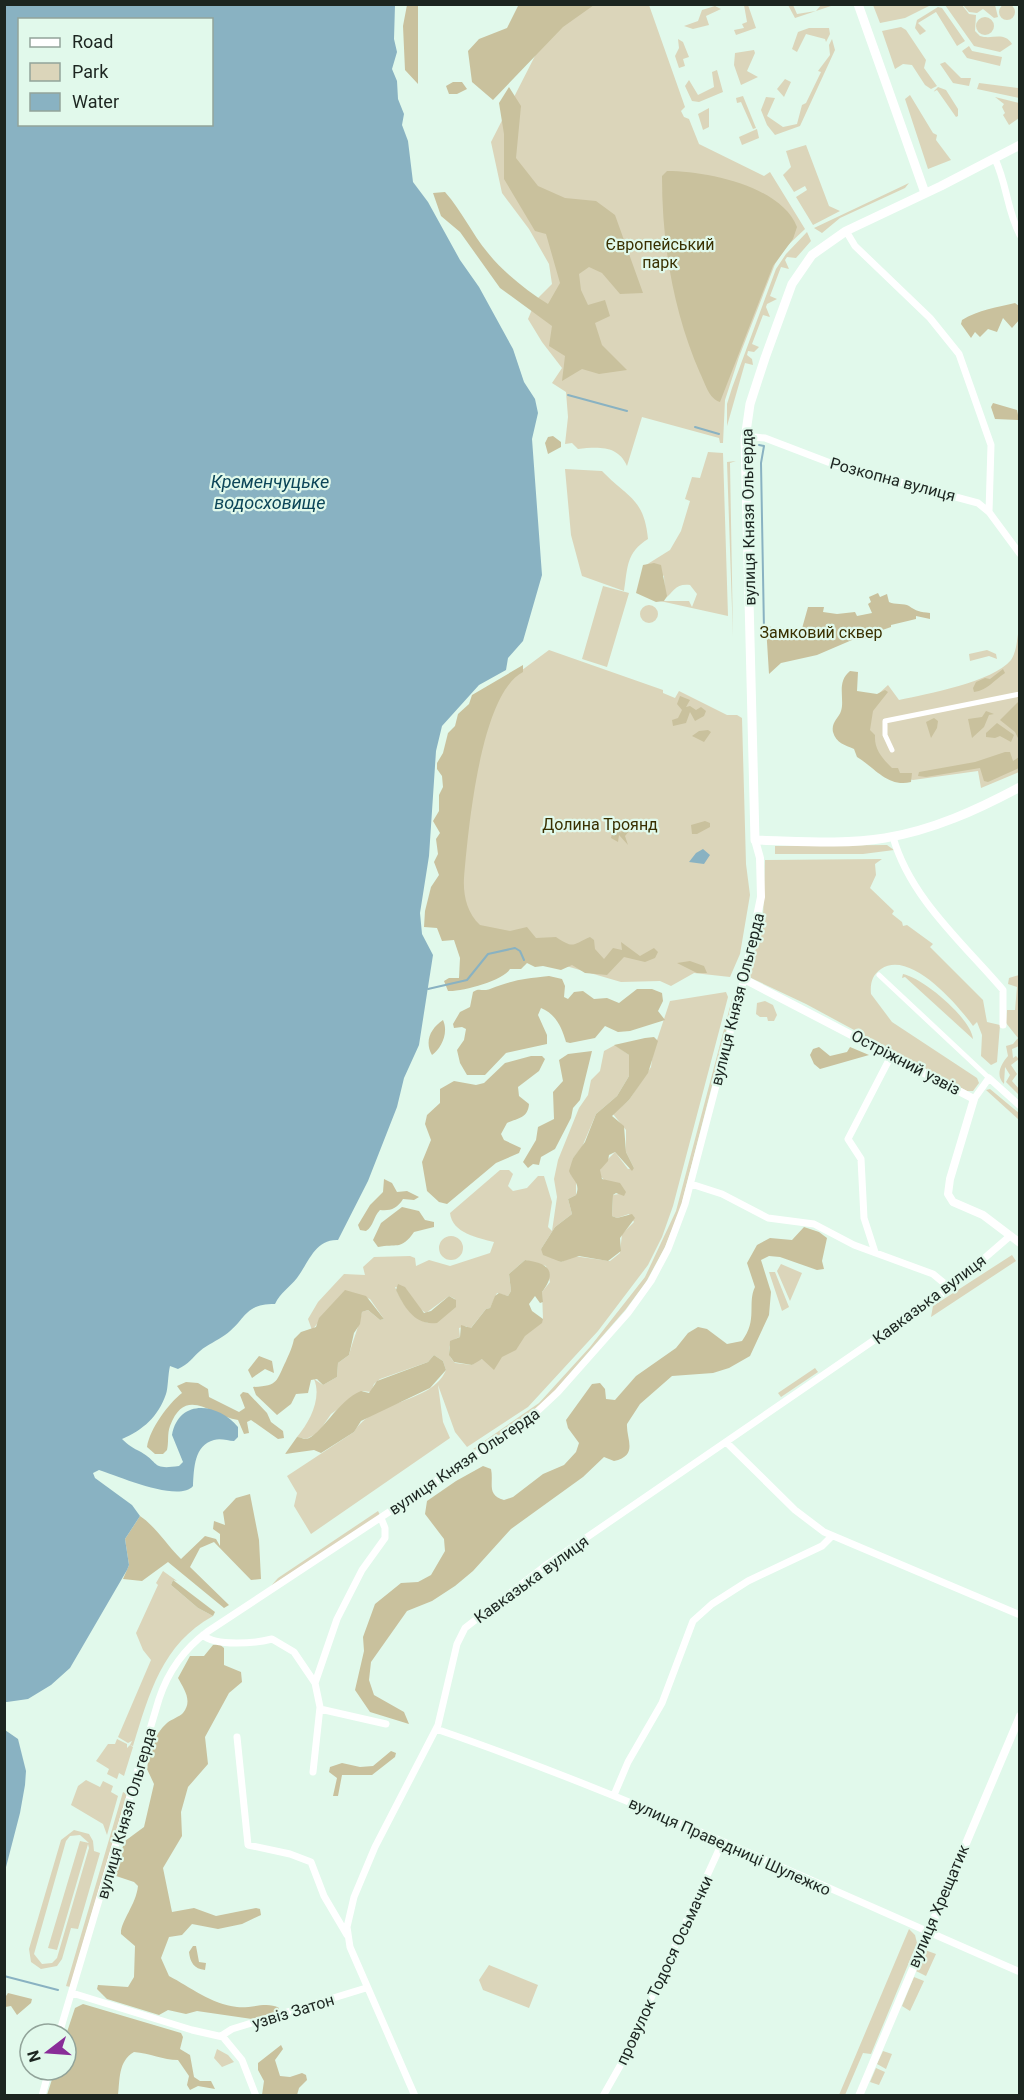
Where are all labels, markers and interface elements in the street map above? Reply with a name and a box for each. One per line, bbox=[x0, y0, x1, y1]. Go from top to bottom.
legend bbox=[18, 18, 213, 126]
text: Road bbox=[72, 31, 113, 52]
text: Park bbox=[72, 61, 109, 82]
text: Water bbox=[72, 91, 119, 112]
park label: Європейський парк bbox=[605, 235, 715, 272]
street label: вулиця Князя Ольгерда bbox=[737, 428, 760, 606]
street label: Розкопна вулиця bbox=[828, 454, 958, 505]
water label: Кременчуцьке водосховище bbox=[211, 471, 329, 513]
park label: Замковий сквер bbox=[760, 623, 882, 642]
park label: Долина Троянд bbox=[542, 815, 658, 834]
street label: вулиця Князя Ольгерда bbox=[707, 911, 768, 1087]
street label: Остріжний узвіз bbox=[848, 1026, 964, 1099]
street label: Кавказька вулиця bbox=[869, 1251, 990, 1348]
street label: вулиця Князя Ольгерда bbox=[385, 1404, 543, 1519]
street label: Кавказька вулиця bbox=[470, 1532, 592, 1627]
street label: вулиця Князя Ольгерда bbox=[93, 1725, 160, 1901]
street label: вулиця Праведниці Шулежко bbox=[626, 1793, 834, 1900]
street label: вулиця Хрещатик bbox=[904, 1841, 973, 1971]
street label: провулок Тодося Осьмачки bbox=[612, 1872, 717, 2068]
street label: узвіз Затон bbox=[250, 1990, 336, 2033]
north arrow bbox=[18, 2022, 78, 2082]
text: N bbox=[23, 2048, 45, 2064]

